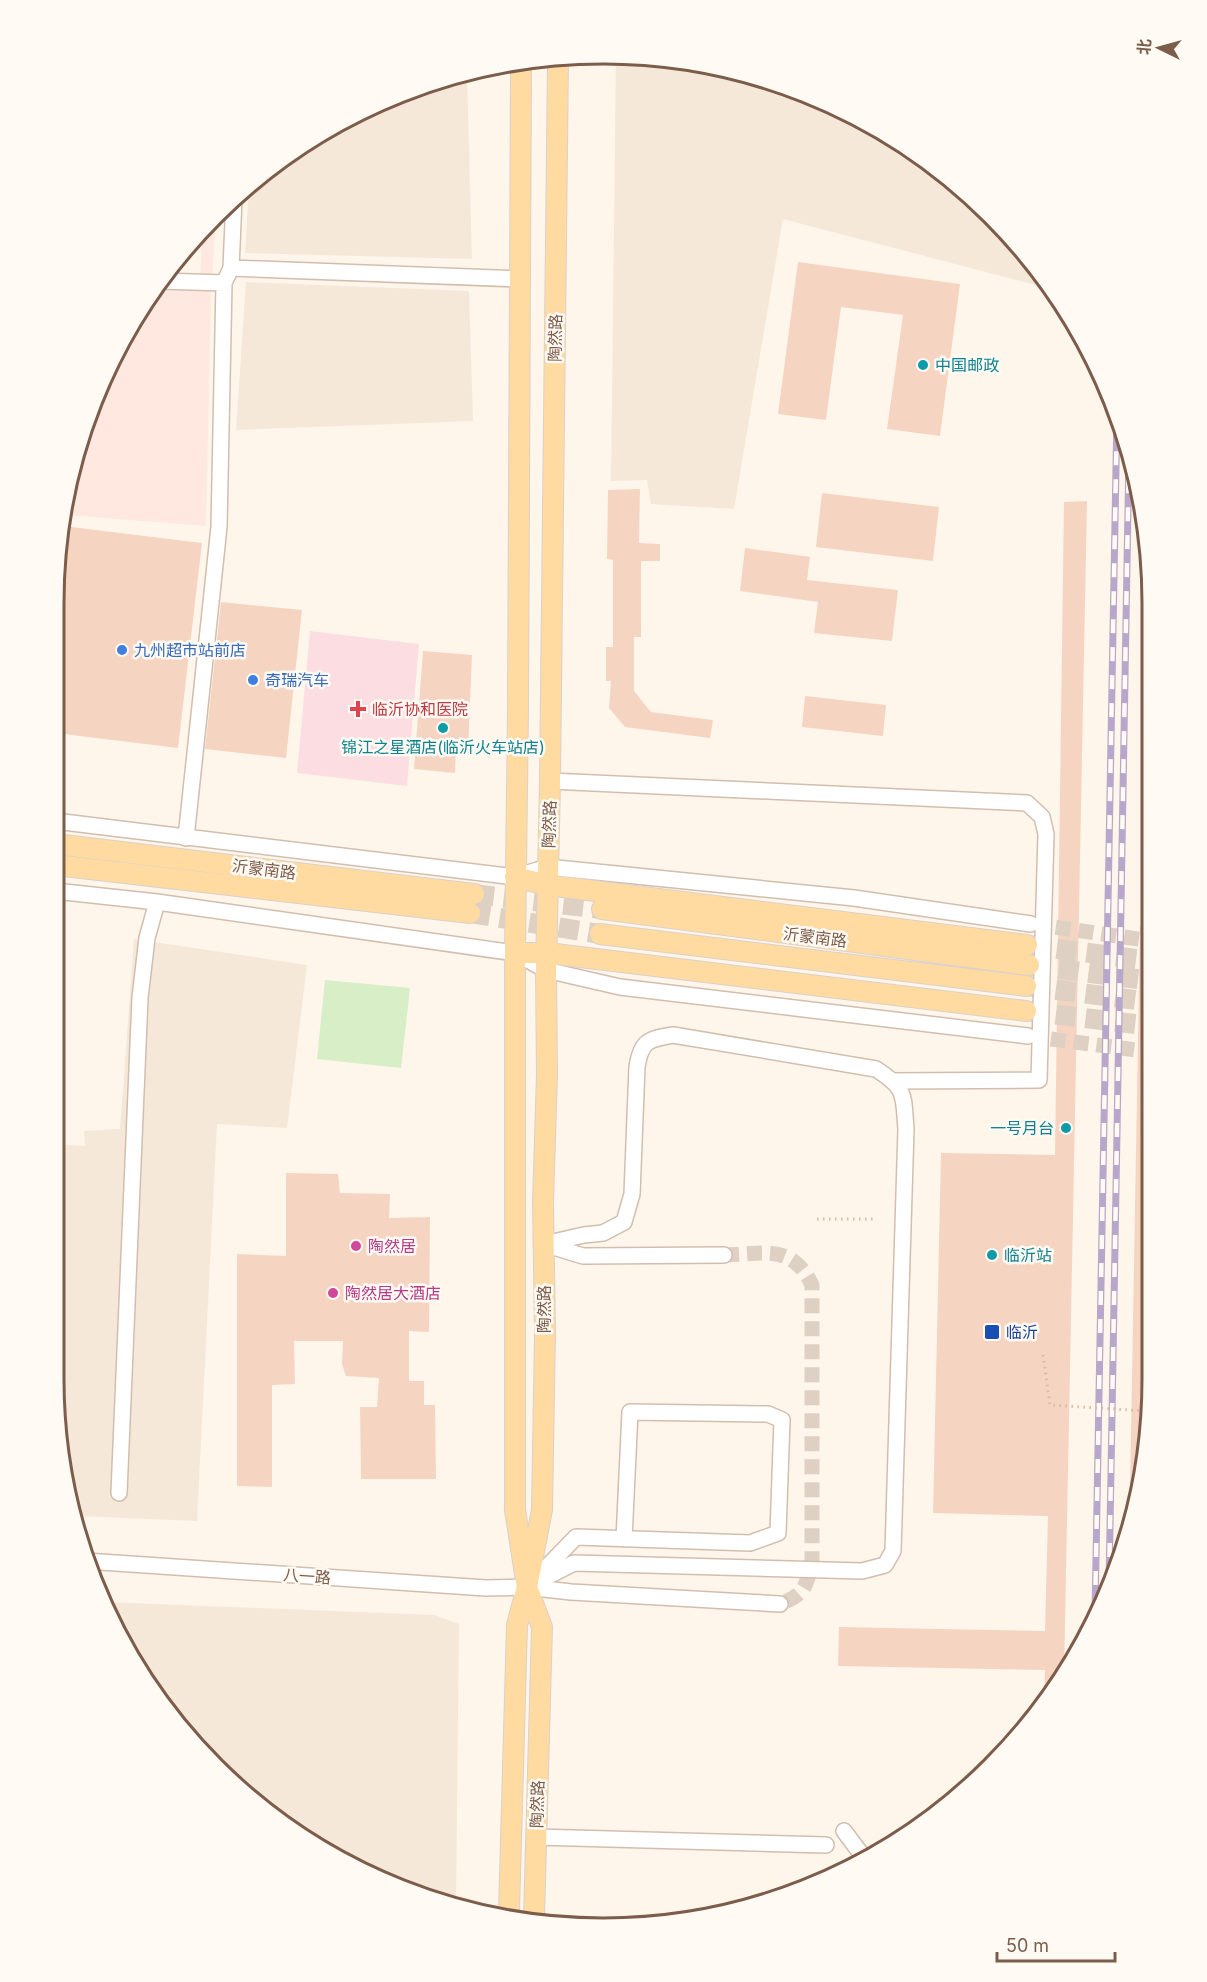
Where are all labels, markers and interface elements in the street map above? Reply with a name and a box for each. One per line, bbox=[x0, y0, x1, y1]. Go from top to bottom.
north arrow bbox=[1129, 18, 1189, 78]
text: 北 bbox=[1133, 38, 1155, 56]
street label: 陶然路 bbox=[545, 314, 565, 362]
place label: 中国邮政 bbox=[935, 355, 999, 375]
marker: 中国邮政 bbox=[916, 358, 930, 372]
place label: 九州超市站前店 bbox=[134, 640, 246, 660]
marker: 九州超市站前店 bbox=[115, 643, 129, 657]
place label: 奇瑞汽车 bbox=[265, 670, 329, 690]
marker: 奇瑞汽车 bbox=[246, 673, 260, 687]
place label: 临沂协和医院 bbox=[372, 699, 468, 719]
marker: 临沂协和医院 bbox=[349, 700, 367, 718]
marker: 锦江之星酒店(临沂火车站店) bbox=[436, 721, 450, 735]
place label: 锦江之星酒店(临沂火车站店) bbox=[341, 737, 545, 757]
street label: 陶然路 bbox=[538, 800, 560, 848]
street label: 沂蒙南路 bbox=[231, 855, 297, 883]
street label: 沂蒙南路 bbox=[782, 923, 848, 951]
place label: 一号月台 bbox=[990, 1118, 1054, 1138]
marker: 一号月台 bbox=[1059, 1121, 1073, 1135]
place label: 陶然居 bbox=[368, 1236, 416, 1256]
marker: 陶然居 bbox=[349, 1239, 363, 1253]
place label: 临沂站 bbox=[1004, 1245, 1052, 1265]
marker: 临沂站 bbox=[985, 1248, 999, 1262]
place label: 陶然居大酒店 bbox=[345, 1283, 441, 1303]
street label: 陶然路 bbox=[534, 1285, 554, 1333]
marker: 陶然居大酒店 bbox=[326, 1286, 340, 1300]
place label: 临沂 bbox=[1006, 1322, 1038, 1342]
marker: 临沂 bbox=[983, 1323, 1001, 1341]
street label: 八一路 bbox=[282, 1564, 332, 1588]
street label: 陶然路 bbox=[526, 1780, 548, 1828]
scale bar bbox=[997, 1925, 1116, 1963]
text: 50 m bbox=[1006, 1935, 1049, 1956]

